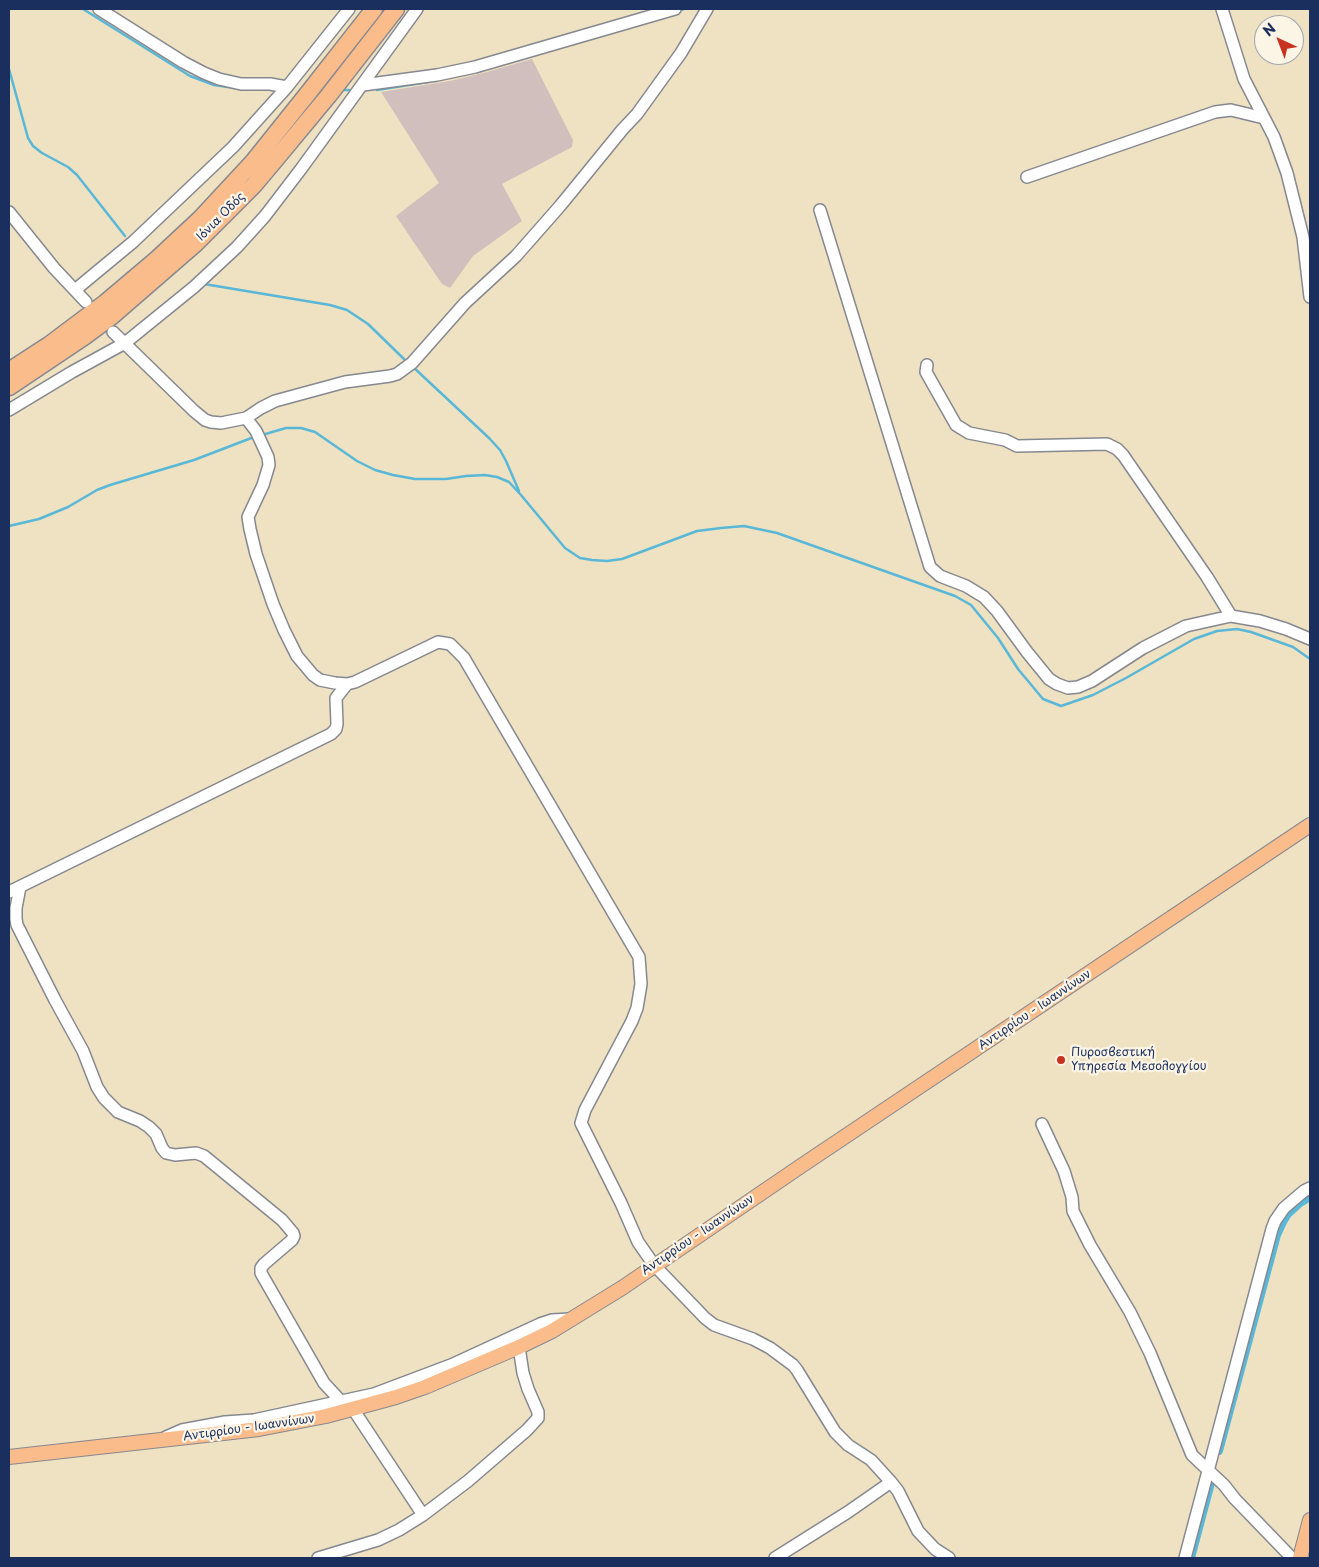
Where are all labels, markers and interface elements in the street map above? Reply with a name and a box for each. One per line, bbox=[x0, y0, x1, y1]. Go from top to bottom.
north arrow bbox=[1254, 15, 1304, 65]
text: N bbox=[1258, 18, 1280, 41]
street label: Ιόνια Οδός bbox=[194, 190, 248, 244]
street label: Αντιρρίου - Ιωαννίνων bbox=[976, 967, 1094, 1053]
place label: Πυροσβεστική Υπηρεσία Μεσολογγίου bbox=[1071, 1046, 1207, 1074]
marker: Πυροσβεστική Υπηρεσία Μεσολογγίου bbox=[1055, 1054, 1067, 1066]
street label: Αντιρρίου - Ιωαννίνων bbox=[639, 1192, 757, 1278]
street label: Αντιρρίου - Ιωαννίνων bbox=[182, 1412, 316, 1444]

